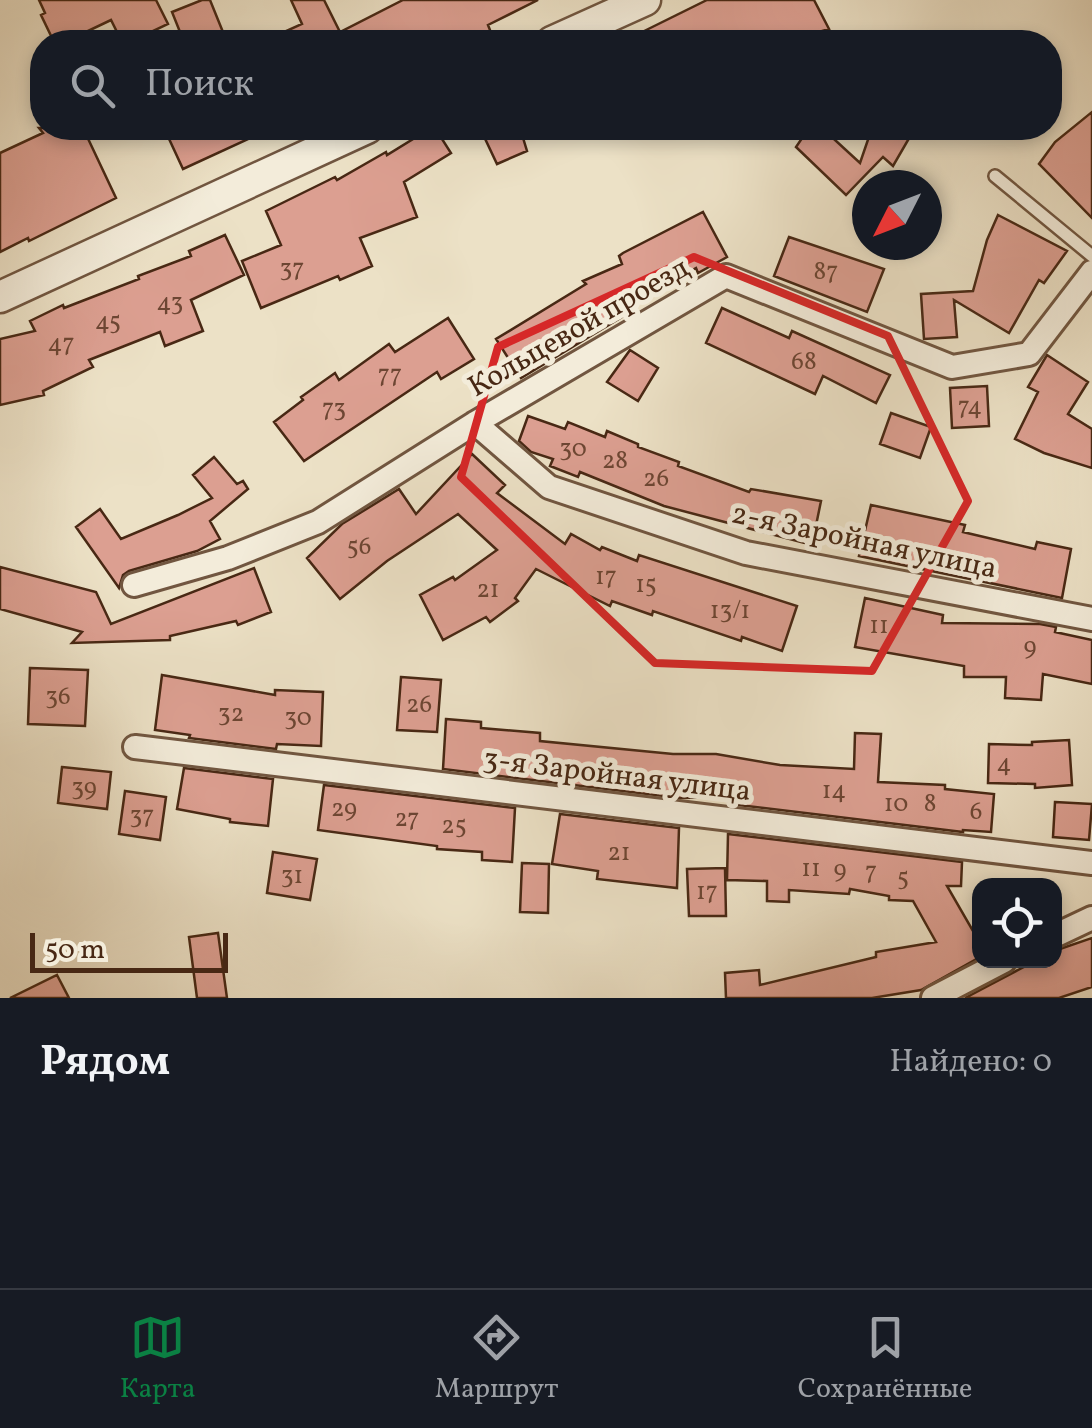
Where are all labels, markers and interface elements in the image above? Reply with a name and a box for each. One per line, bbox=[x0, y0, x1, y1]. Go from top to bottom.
search box bbox=[30, 30, 1062, 140]
icon: search bbox=[65, 58, 120, 113]
text: Поиск bbox=[145, 59, 254, 112]
north arrow bbox=[852, 170, 942, 260]
street label: Кольцевой проезд bbox=[461, 248, 697, 408]
house number: 37 bbox=[280, 252, 304, 287]
house number: 87 bbox=[814, 255, 838, 290]
house number: 43 bbox=[157, 286, 183, 321]
house number: 45 bbox=[95, 305, 121, 340]
house number: 47 bbox=[47, 327, 75, 362]
house number: 68 bbox=[791, 345, 817, 380]
house number: 77 bbox=[378, 358, 402, 393]
house number: 74 bbox=[958, 390, 982, 425]
house number: 73 bbox=[322, 392, 346, 427]
house number: 30 bbox=[559, 432, 587, 467]
house number: 28 bbox=[602, 444, 628, 479]
house number: 26 bbox=[643, 462, 669, 497]
street label: 2-я Заройная улица bbox=[727, 493, 1001, 591]
house number: 56 bbox=[347, 530, 371, 565]
house number: 17 bbox=[595, 560, 617, 595]
house number: 15 bbox=[635, 568, 657, 603]
house number: 21 bbox=[476, 573, 500, 608]
house number: 13/1 bbox=[710, 594, 750, 629]
house number: 11 bbox=[869, 609, 889, 644]
house number: 9 bbox=[1024, 630, 1037, 665]
house number: 36 bbox=[45, 680, 71, 715]
house number: 26 bbox=[406, 688, 432, 723]
house number: 32 bbox=[218, 697, 244, 732]
house number: 30 bbox=[284, 701, 312, 736]
street label: 3-я Заройная улица bbox=[481, 739, 753, 813]
house number: 4 bbox=[997, 747, 1011, 782]
house number: 39 bbox=[71, 771, 97, 806]
house number: 14 bbox=[822, 774, 846, 809]
house number: 10 bbox=[884, 787, 908, 822]
house number: 8 bbox=[924, 787, 936, 822]
house number: 29 bbox=[331, 792, 357, 827]
house number: 6 bbox=[970, 795, 982, 830]
house number: 37 bbox=[130, 799, 154, 834]
house number: 27 bbox=[395, 802, 419, 837]
house number: 25 bbox=[441, 809, 467, 844]
house number: 21 bbox=[607, 836, 631, 871]
house number: 11 bbox=[801, 852, 821, 887]
house number: 9 bbox=[834, 853, 847, 888]
house number: 7 bbox=[865, 855, 877, 890]
house number: 31 bbox=[281, 859, 303, 894]
house number: 5 bbox=[897, 861, 909, 896]
house number: 17 bbox=[696, 875, 718, 910]
map controls bbox=[972, 878, 1062, 968]
button: locate bbox=[972, 878, 1062, 968]
scale bar bbox=[30, 928, 228, 973]
text: 50 m bbox=[45, 931, 105, 970]
text: Рядом bbox=[40, 1034, 170, 1093]
text: Найдено: 0 bbox=[890, 1041, 1052, 1085]
tab: Карта bbox=[120, 1310, 196, 1409]
tab: Маршрут bbox=[435, 1310, 558, 1409]
tab: Сохранённые bbox=[798, 1310, 972, 1409]

